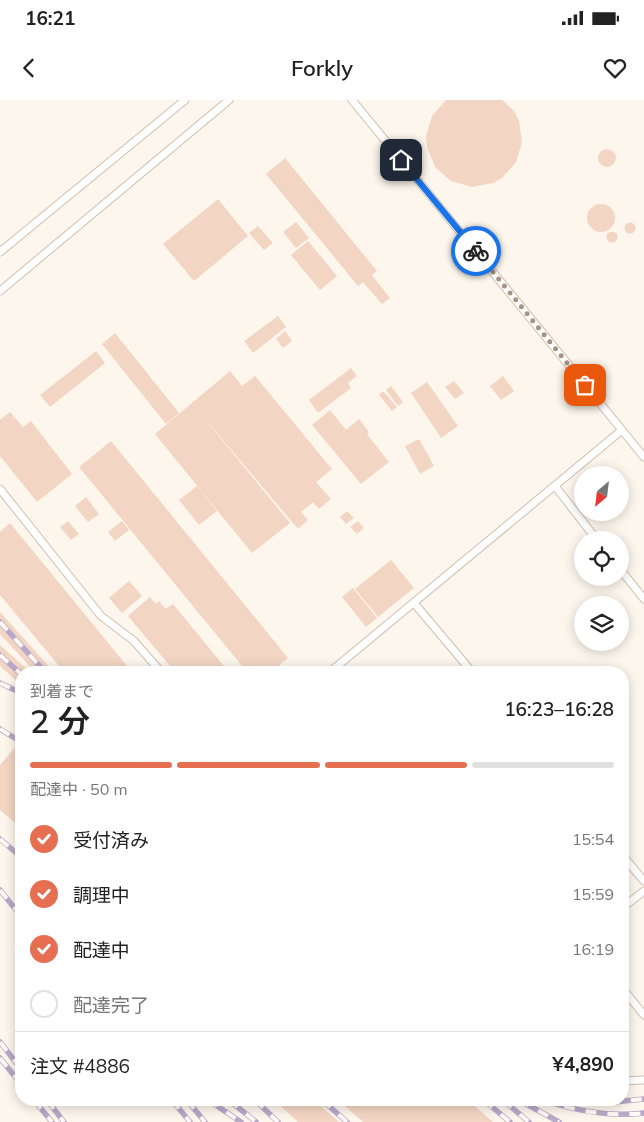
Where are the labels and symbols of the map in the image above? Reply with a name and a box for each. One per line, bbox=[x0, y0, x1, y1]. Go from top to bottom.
pin bbox=[380, 139, 422, 181]
courier bbox=[451, 226, 501, 276]
pin bbox=[564, 364, 606, 406]
north arrow bbox=[574, 466, 629, 521]

